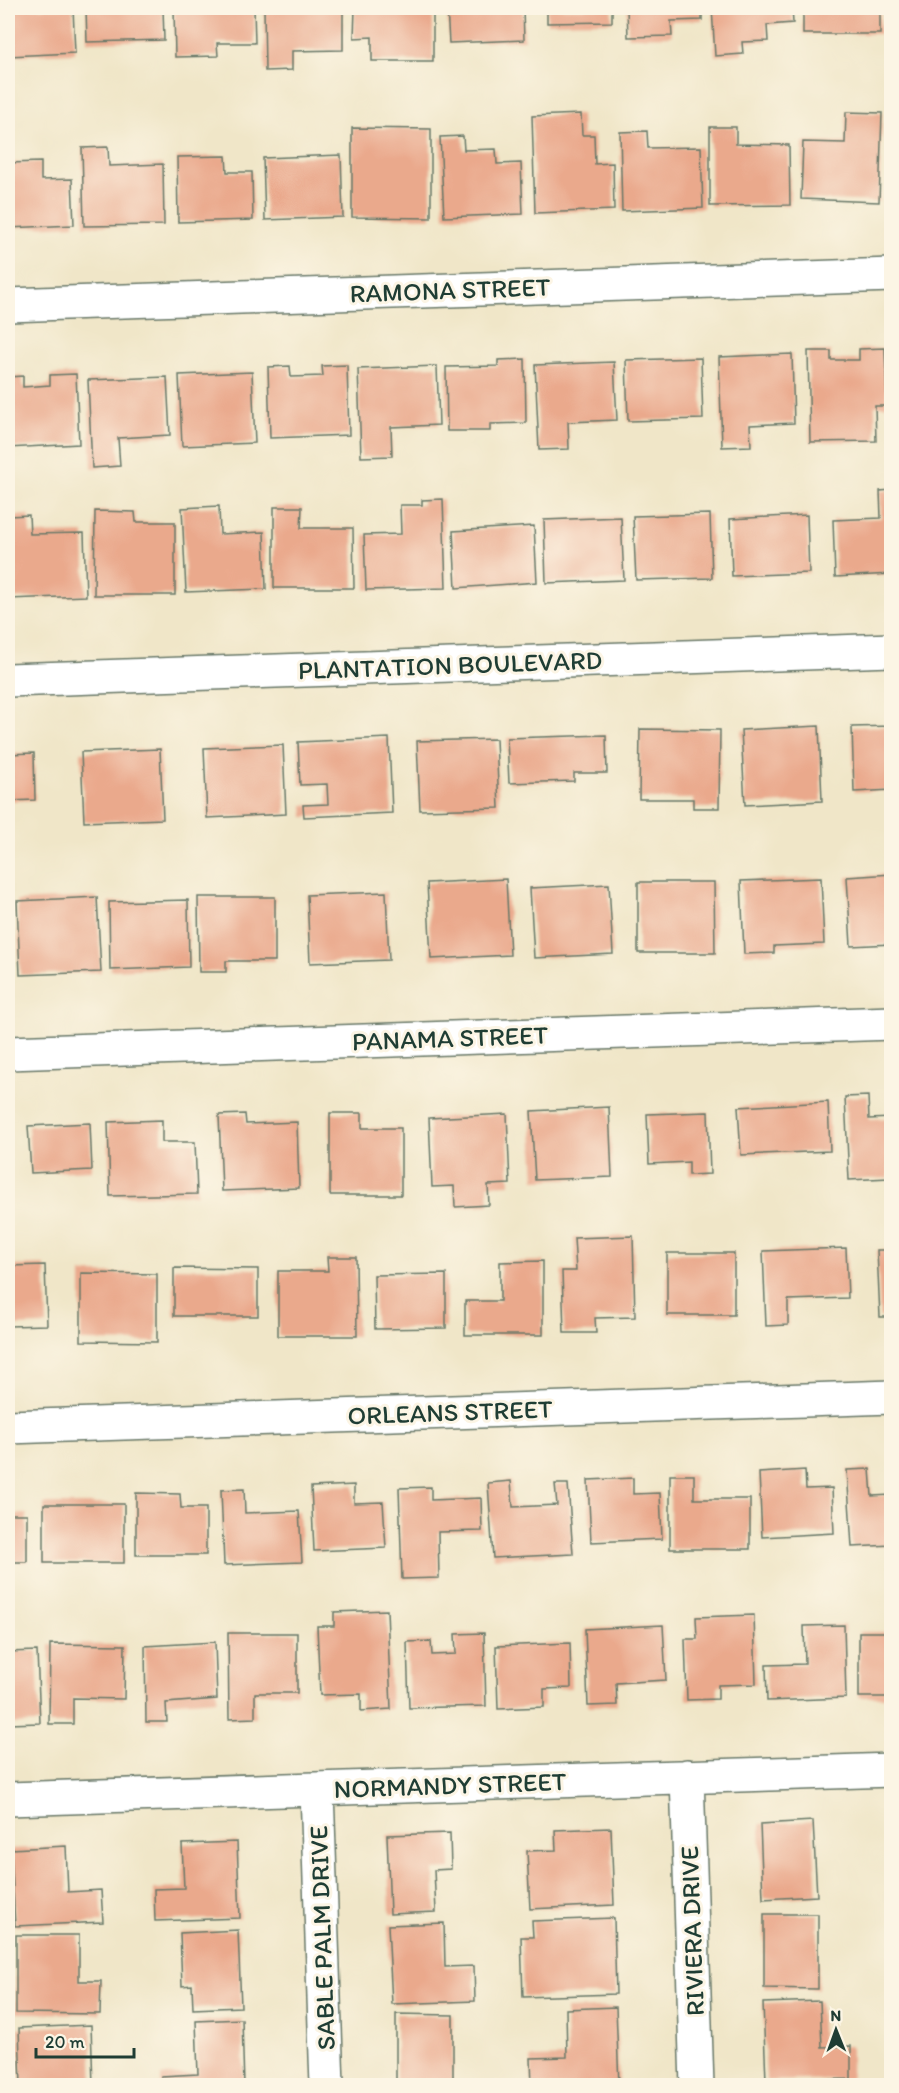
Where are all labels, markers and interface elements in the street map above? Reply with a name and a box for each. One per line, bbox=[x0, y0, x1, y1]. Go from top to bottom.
street label: RAMONA STREET bbox=[349, 270, 551, 309]
street label: PLANTATION BOULEVARD bbox=[297, 644, 603, 686]
street label: PANAMA STREET bbox=[351, 1019, 549, 1057]
street label: ORLEANS STREET bbox=[347, 1392, 554, 1432]
street label: NORMANDY STREET bbox=[333, 1765, 567, 1805]
street label: SABLE PALM DRIVE bbox=[302, 1825, 342, 2051]
street label: RIVIERA DRIVE bbox=[673, 1845, 711, 2017]
north arrow bbox=[806, 2000, 866, 2060]
text: N bbox=[830, 2006, 841, 2025]
scale bar bbox=[36, 2021, 134, 2059]
text: 20 m bbox=[45, 2031, 85, 2053]

